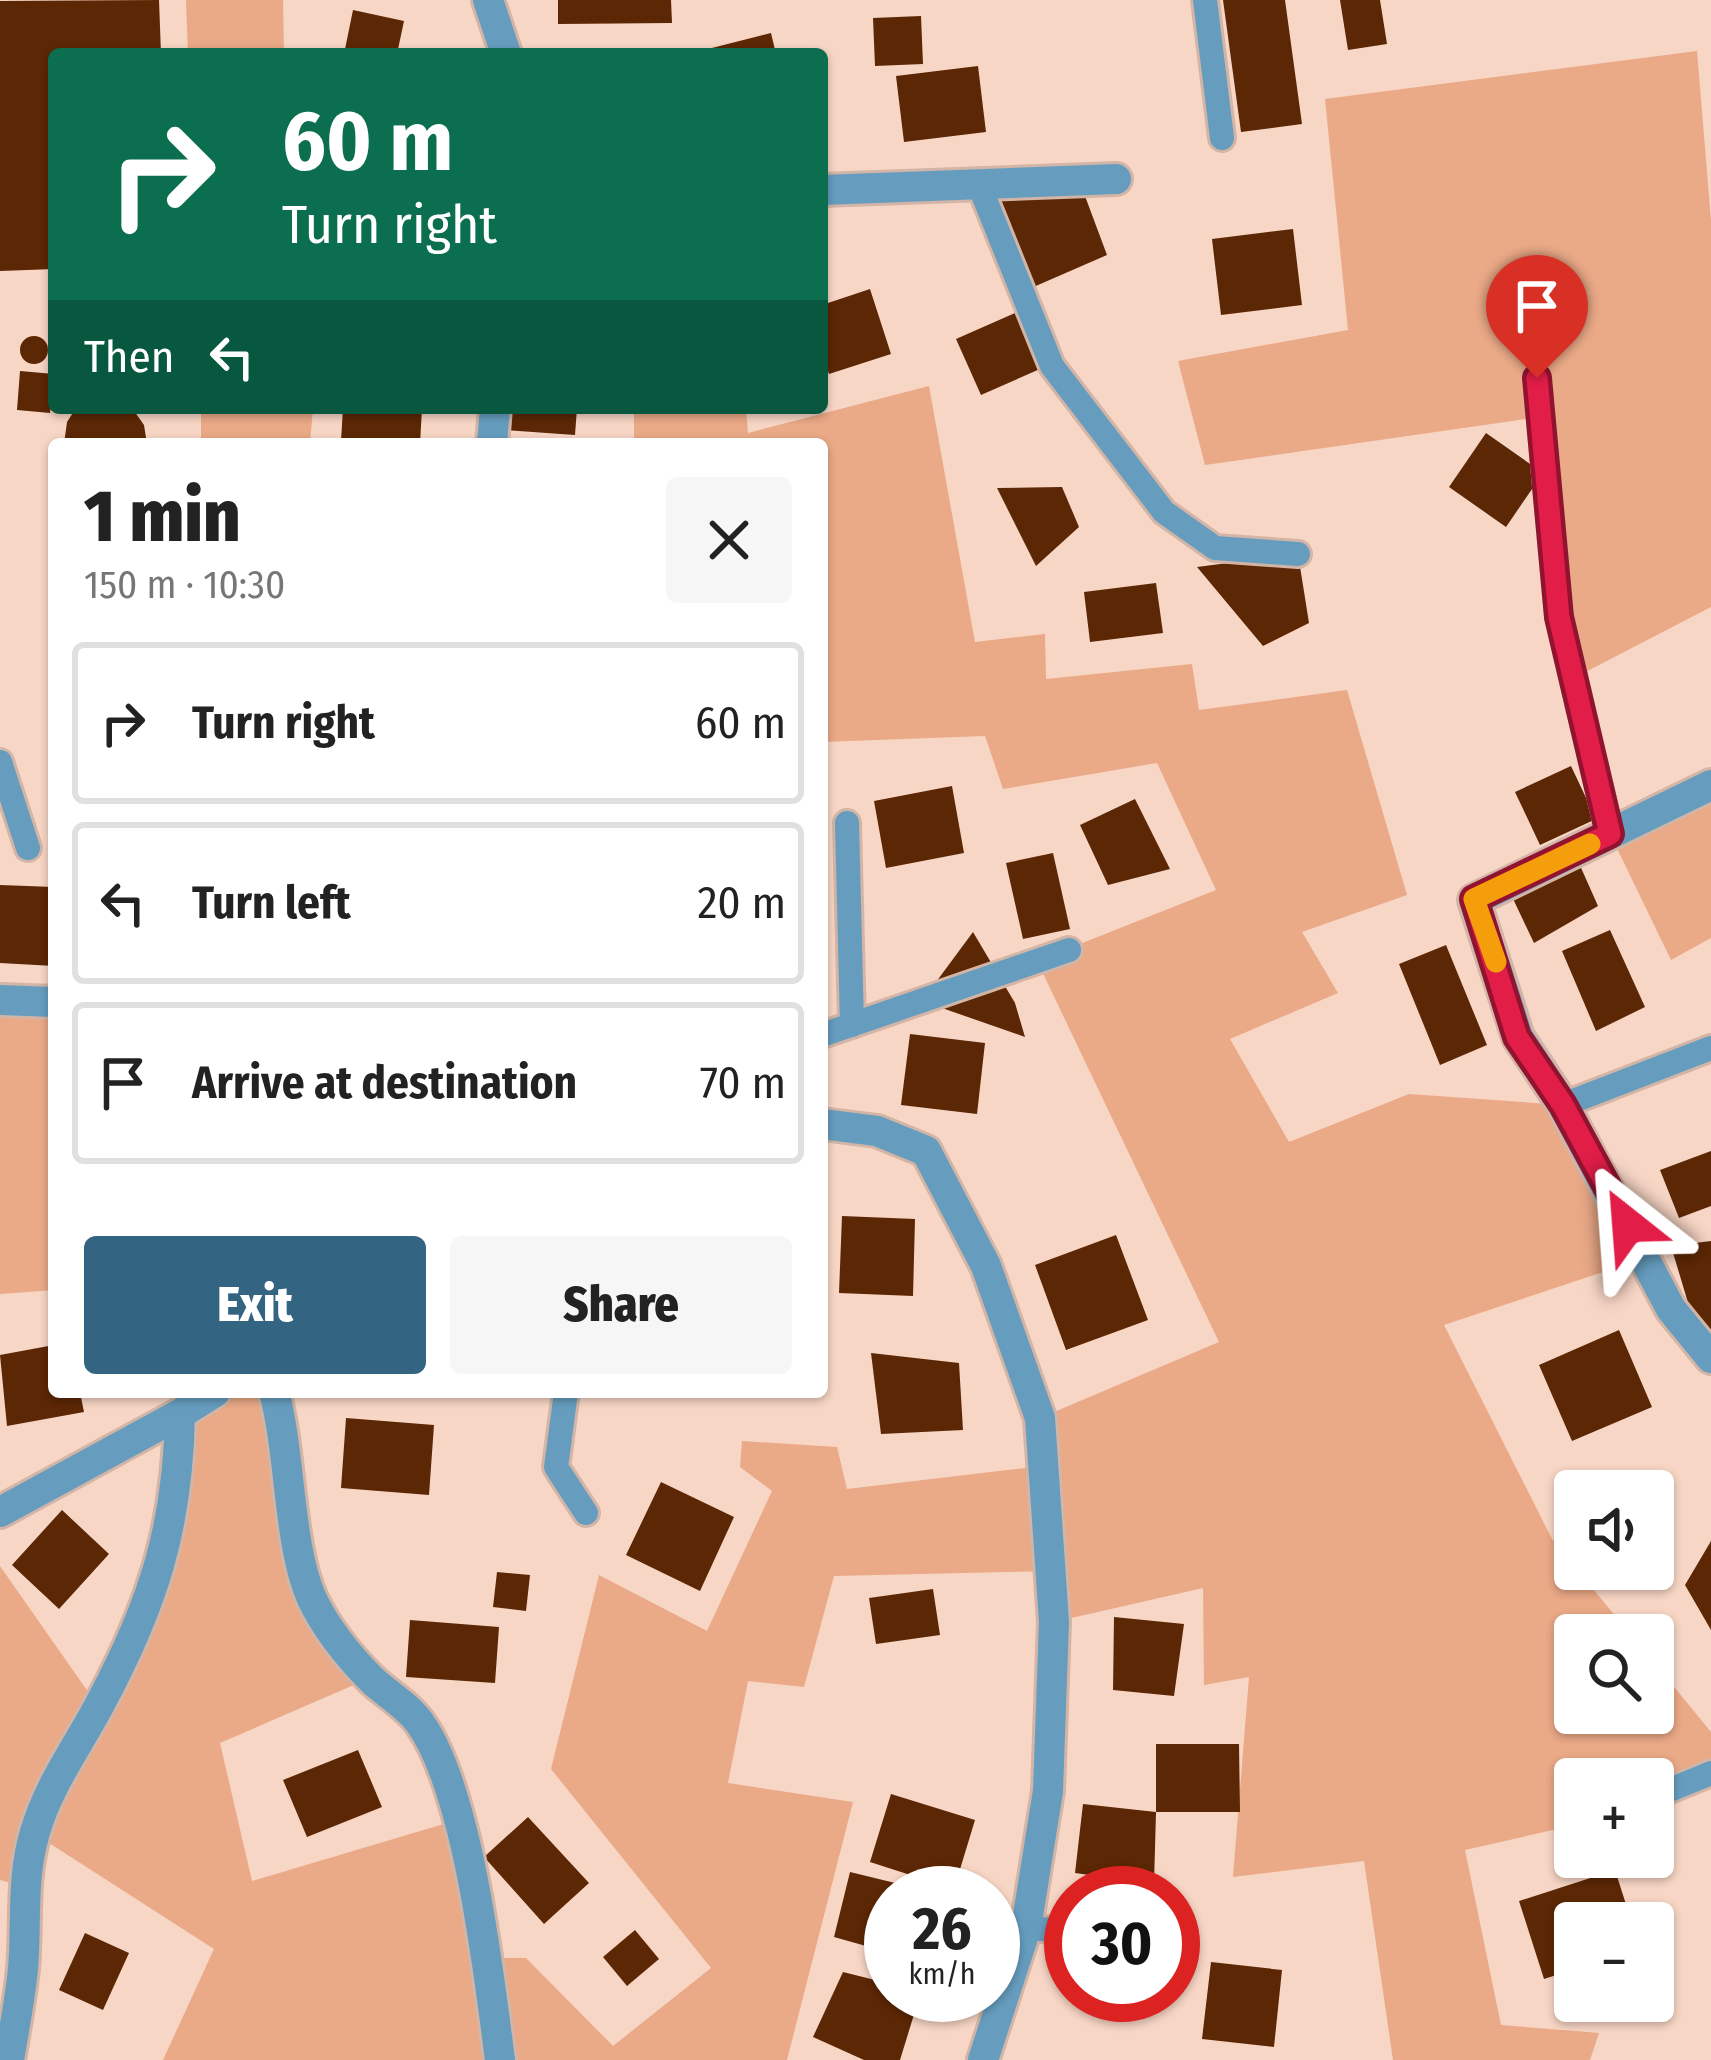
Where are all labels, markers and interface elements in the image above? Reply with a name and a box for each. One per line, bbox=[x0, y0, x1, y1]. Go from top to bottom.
text: 60 m bbox=[282, 91, 453, 192]
icon: right bbox=[84, 96, 240, 252]
text: Turn right bbox=[282, 193, 497, 257]
pin bbox=[1486, 255, 1588, 378]
icon: arrive bbox=[1504, 273, 1570, 339]
icon: left bbox=[199, 324, 265, 390]
text: Then bbox=[84, 330, 175, 384]
text: 1 min bbox=[84, 474, 241, 560]
button: close bbox=[666, 477, 792, 603]
text: 150 m · 10:30 bbox=[84, 562, 285, 608]
icon: right bbox=[90, 690, 156, 756]
text: Turn right bbox=[192, 696, 375, 750]
text: 60 m bbox=[695, 696, 786, 750]
icon: left bbox=[90, 870, 156, 936]
text: Turn left bbox=[192, 876, 351, 930]
text: 20 m bbox=[698, 876, 786, 930]
icon: arrive bbox=[90, 1050, 156, 1116]
text: Arrive at destination bbox=[192, 1056, 577, 1110]
text: 70 m bbox=[700, 1056, 786, 1110]
position arrow bbox=[1565, 1162, 1691, 1288]
button: Exit bbox=[84, 1236, 426, 1374]
button: Share bbox=[450, 1236, 792, 1374]
map controls bbox=[1554, 1470, 1674, 2022]
button: sound bbox=[1554, 1470, 1674, 1590]
button: search bbox=[1554, 1614, 1674, 1734]
button: + bbox=[1554, 1758, 1674, 1878]
speed limit sign: 30 bbox=[1044, 1866, 1200, 2022]
text: 26 bbox=[912, 1893, 972, 1965]
button: − bbox=[1554, 1902, 1674, 2022]
text: km/h bbox=[909, 1956, 975, 1992]

